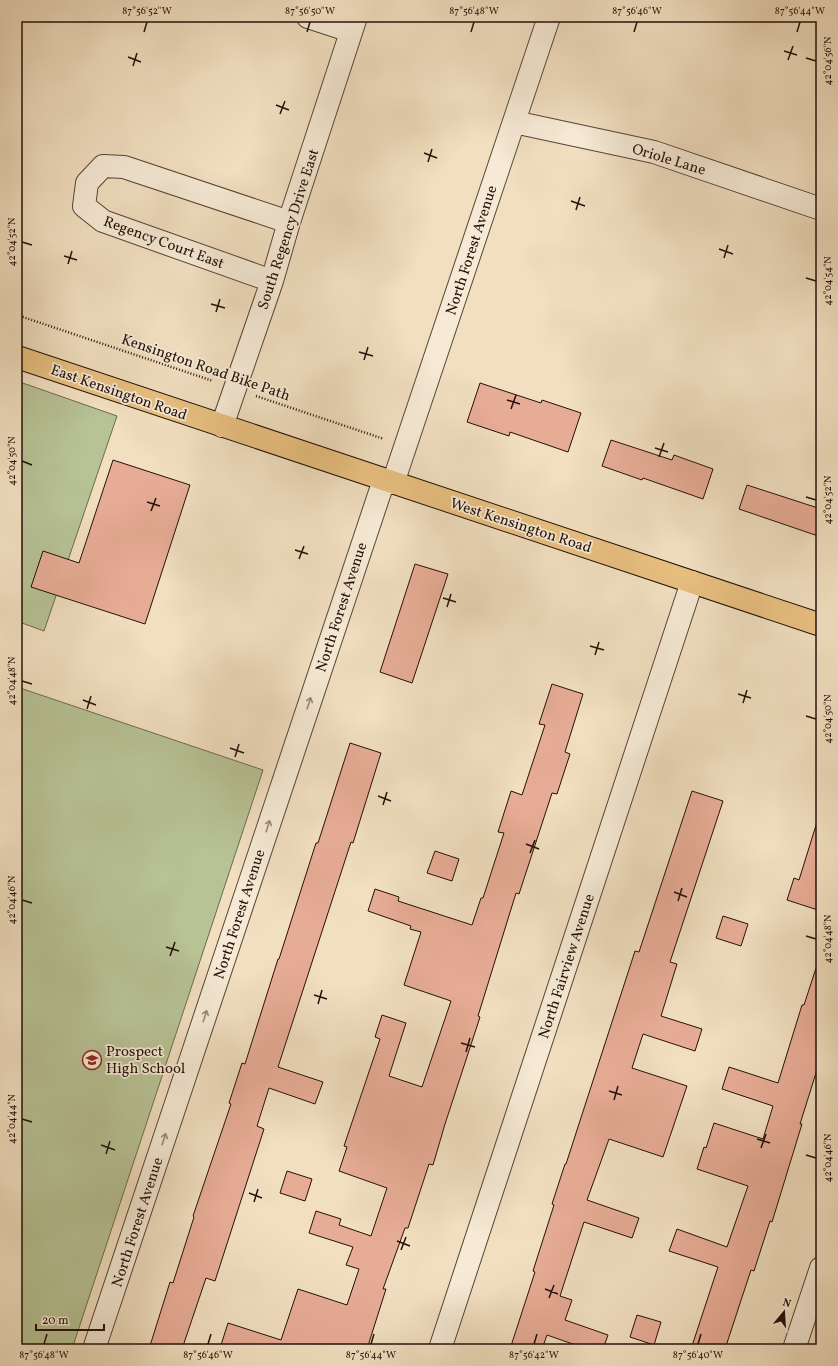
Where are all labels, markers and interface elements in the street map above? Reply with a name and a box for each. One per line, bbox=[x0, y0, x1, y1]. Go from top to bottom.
text: 87°56'52"W bbox=[122, 4, 172, 18]
text: 87°56'50"W bbox=[285, 4, 335, 18]
text: 87°56'48"W bbox=[449, 4, 499, 18]
text: 87°56'46"W bbox=[612, 4, 662, 18]
text: 87°56'44"W bbox=[775, 4, 825, 18]
text: 42°04'56"N bbox=[821, 36, 835, 85]
street label: Oriole Lane bbox=[629, 139, 708, 182]
street label: South Regency Drive East bbox=[253, 146, 325, 313]
street label: North Forest Avenue bbox=[442, 183, 503, 318]
street label: Regency Court East bbox=[100, 212, 227, 275]
text: 42°04'52"N bbox=[5, 217, 19, 266]
text: 42°04'54"N bbox=[821, 256, 835, 306]
street label: Kensington Road Bike Path bbox=[118, 330, 293, 407]
street label: East Kensington Road bbox=[47, 360, 190, 427]
text: 42°04'50"N bbox=[5, 436, 19, 486]
text: 42°04'52"N bbox=[821, 475, 835, 524]
street label: West Kensington Road bbox=[447, 494, 594, 559]
street label: North Forest Avenue bbox=[312, 540, 373, 675]
text: 42°04'48"N bbox=[5, 656, 19, 706]
text: 42°04'50"N bbox=[821, 694, 835, 744]
one-way arrow bbox=[306, 697, 314, 709]
one-way arrow bbox=[265, 821, 273, 833]
street label: North Forest Avenue bbox=[210, 847, 271, 982]
text: 42°04'46"N bbox=[5, 875, 19, 925]
street label: North Fairview Avenue bbox=[534, 891, 601, 1042]
text: 42°04'48"N bbox=[821, 914, 835, 964]
one-way arrow bbox=[202, 1010, 209, 1023]
place label: Prospect High School bbox=[106, 1042, 185, 1080]
school or university icon: Prospect High School bbox=[81, 1049, 103, 1071]
text: 42°04'44"N bbox=[5, 1094, 19, 1144]
one-way arrow bbox=[161, 1133, 168, 1146]
text: 42°04'46"N bbox=[821, 1133, 835, 1183]
street label: North Forest Avenue bbox=[108, 1155, 169, 1290]
north arrow bbox=[764, 1292, 804, 1332]
text: N bbox=[781, 1296, 793, 1312]
scale bar bbox=[36, 1306, 104, 1332]
text: 20 m bbox=[42, 1313, 69, 1329]
text: 87°56'48"W bbox=[19, 1348, 69, 1362]
text: 87°56'46"W bbox=[183, 1348, 233, 1362]
text: 87°56'44"W bbox=[346, 1348, 396, 1362]
text: 87°56'42"W bbox=[509, 1348, 559, 1362]
text: 87°56'40"W bbox=[673, 1348, 723, 1362]

